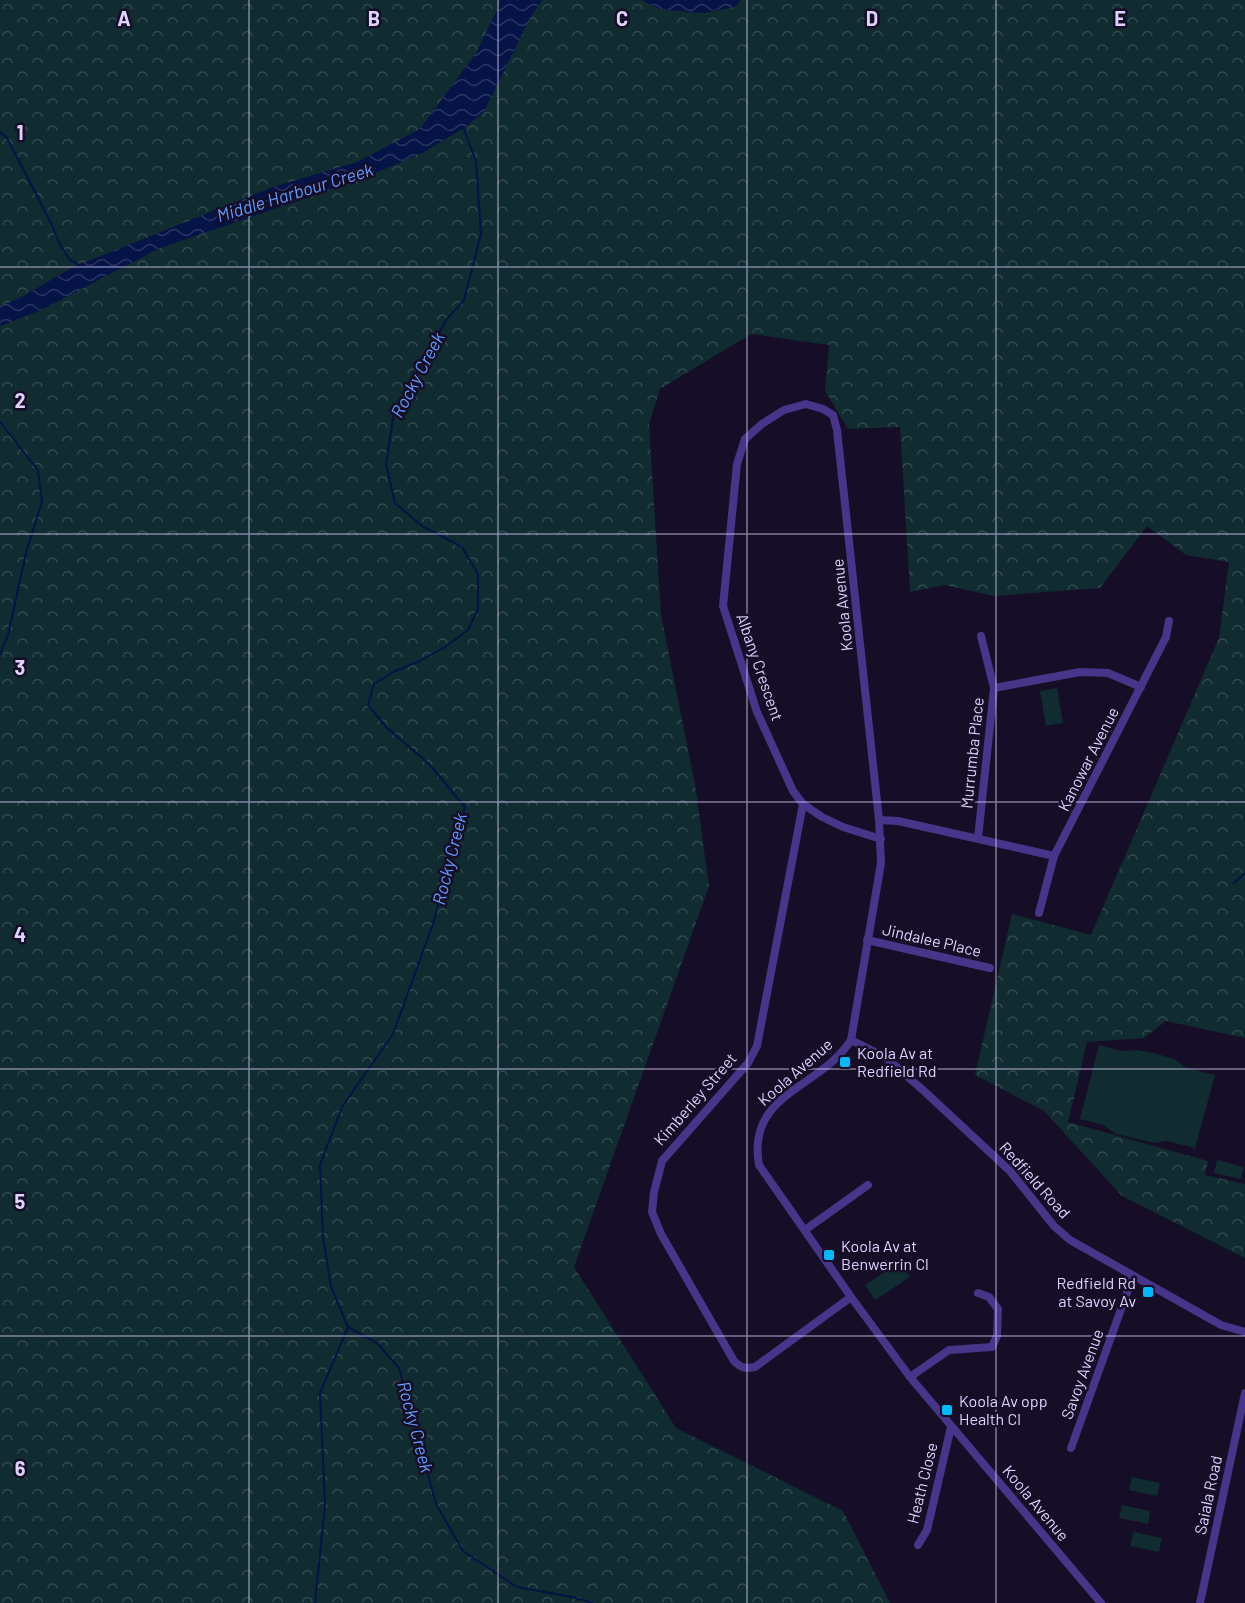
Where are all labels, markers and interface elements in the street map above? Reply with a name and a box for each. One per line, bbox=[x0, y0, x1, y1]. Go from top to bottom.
text: A bbox=[117, 6, 131, 30]
text: B bbox=[368, 6, 380, 30]
text: C bbox=[616, 6, 628, 30]
text: D bbox=[866, 6, 878, 30]
text: E bbox=[1114, 6, 1126, 30]
text: 1 bbox=[16, 120, 24, 144]
water label: Middle Harbour Creek bbox=[214, 158, 376, 226]
water label: Rocky Creek bbox=[385, 328, 449, 421]
text: 2 bbox=[14, 388, 26, 412]
street label: Koola Avenue bbox=[827, 558, 856, 652]
street label: Albany Crescent bbox=[733, 611, 788, 723]
text: 3 bbox=[15, 655, 25, 679]
street label: Murrumba Place bbox=[956, 696, 987, 809]
street label: Kanowar Avenue bbox=[1053, 704, 1122, 814]
water label: Rocky Creek bbox=[427, 810, 471, 907]
street label: Jindalee Place bbox=[881, 919, 983, 960]
text: 4 bbox=[14, 922, 26, 946]
street label: Koola Avenue bbox=[753, 1034, 836, 1109]
place label: Koola Av at Redfield Rd bbox=[857, 1043, 936, 1080]
street label: Kimberley Street bbox=[649, 1049, 740, 1149]
marker: Koola Av at Redfield Rd bbox=[838, 1055, 852, 1069]
street label: Redfield Road bbox=[996, 1138, 1075, 1222]
text: 5 bbox=[15, 1189, 26, 1213]
place label: Koola Av at Benwerrin Cl bbox=[841, 1236, 929, 1273]
marker: Koola Av at Benwerrin Cl bbox=[822, 1248, 836, 1262]
place label: Redfield Rd at Savoy Av bbox=[1057, 1273, 1136, 1310]
marker: Redfield Rd at Savoy Av bbox=[1141, 1285, 1155, 1299]
street label: Savoy Avenue bbox=[1056, 1326, 1107, 1422]
water label: Rocky Creek bbox=[393, 1379, 439, 1475]
place label: Koola Av opp Health Cl bbox=[959, 1391, 1047, 1428]
marker: Koola Av opp Health Cl bbox=[940, 1403, 954, 1417]
street label: Heath Close bbox=[902, 1440, 941, 1525]
street label: Saiala Road bbox=[1190, 1454, 1225, 1536]
text: 6 bbox=[15, 1456, 26, 1480]
street label: Koola Avenue bbox=[999, 1461, 1074, 1544]

